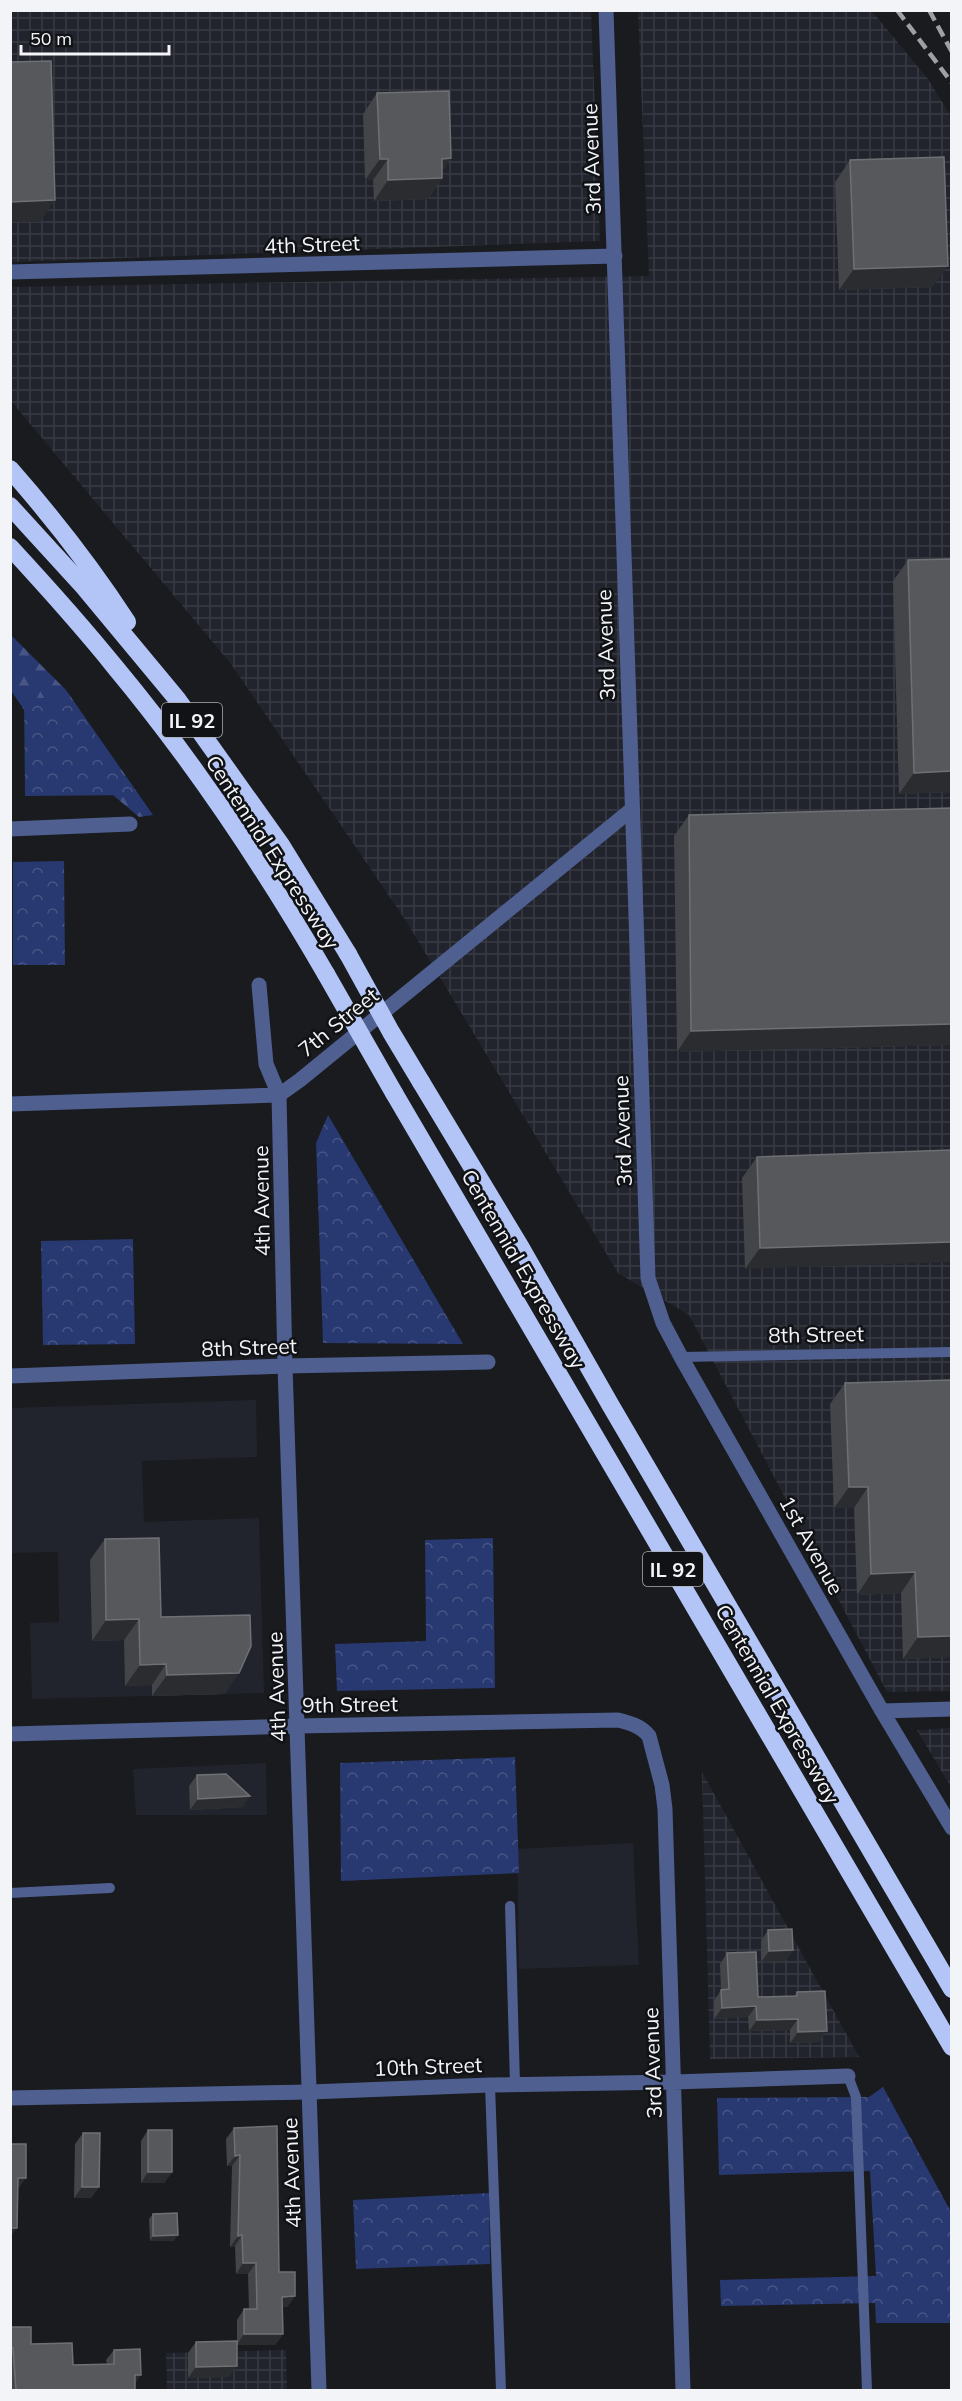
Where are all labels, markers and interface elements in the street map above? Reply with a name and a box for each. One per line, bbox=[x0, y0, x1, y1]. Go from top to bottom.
scale bar bbox=[21, 18, 170, 56]
text: 50 m bbox=[30, 27, 72, 50]
street label: 3rd Avenue bbox=[576, 103, 606, 215]
street label: 4th Street bbox=[264, 229, 360, 259]
street label: 3rd Avenue bbox=[590, 589, 620, 701]
road number: IL 92 bbox=[162, 703, 222, 737]
street label: Centennial Expressway bbox=[201, 750, 345, 954]
street label: 7th Street bbox=[293, 982, 383, 1062]
street label: 3rd Avenue bbox=[607, 1075, 637, 1187]
street label: 4th Avenue bbox=[247, 1145, 275, 1257]
street label: Centennial Expressway bbox=[456, 1165, 592, 1373]
street label: 8th Street bbox=[768, 1320, 864, 1348]
street label: 8th Street bbox=[201, 1332, 297, 1362]
street label: 1st Avenue bbox=[774, 1491, 850, 1599]
road number: IL 92 bbox=[643, 1552, 703, 1586]
street label: Centennial Expressway bbox=[710, 1600, 846, 1808]
street label: 4th Avenue bbox=[261, 1631, 291, 1743]
street label: 9th Street bbox=[302, 1690, 398, 1718]
street label: 3rd Avenue bbox=[637, 2007, 667, 2119]
street label: 10th Street bbox=[373, 2051, 483, 2081]
street label: 4th Avenue bbox=[276, 2117, 306, 2229]

